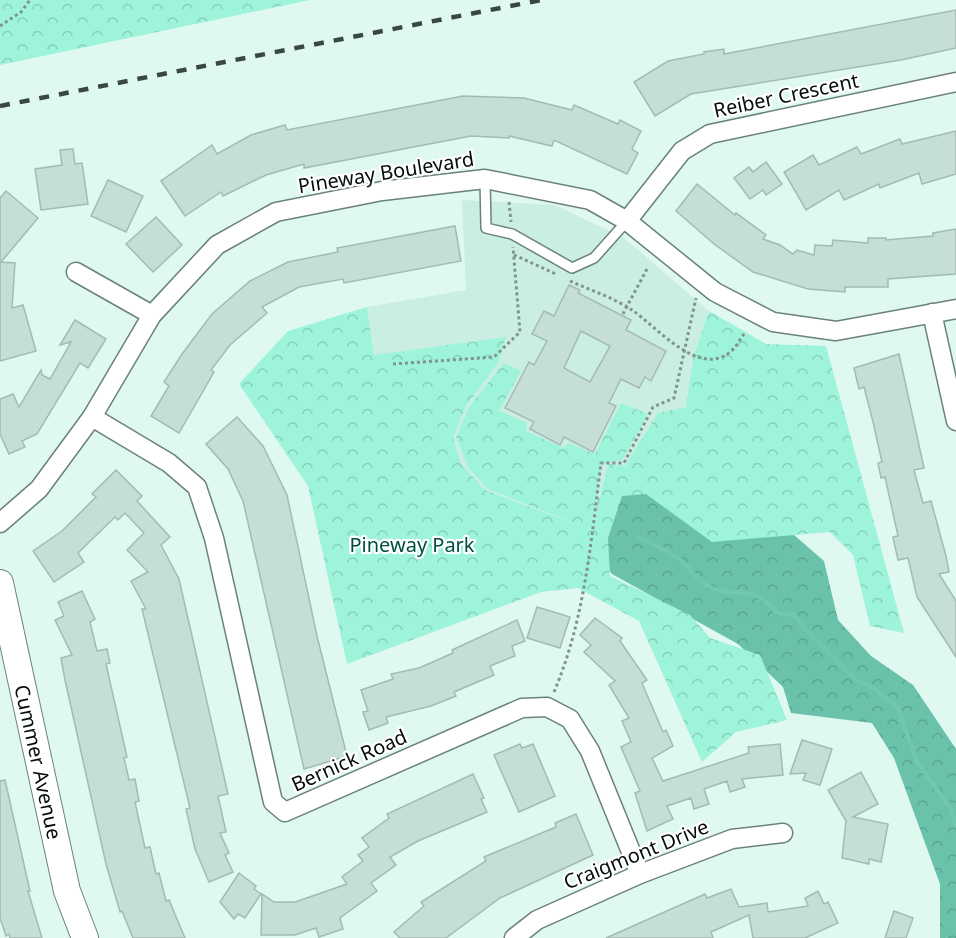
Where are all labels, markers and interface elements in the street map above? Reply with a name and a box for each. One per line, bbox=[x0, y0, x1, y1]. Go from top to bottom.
street label: Reiber Crescent bbox=[711, 66, 861, 124]
street label: Pineway Boulevard bbox=[296, 145, 476, 199]
park label: Pineway Park bbox=[349, 531, 475, 558]
street label: Cummer Avenue bbox=[9, 682, 69, 842]
street label: Bernick Road bbox=[287, 723, 411, 797]
street label: Craigmont Drive bbox=[559, 813, 713, 895]

